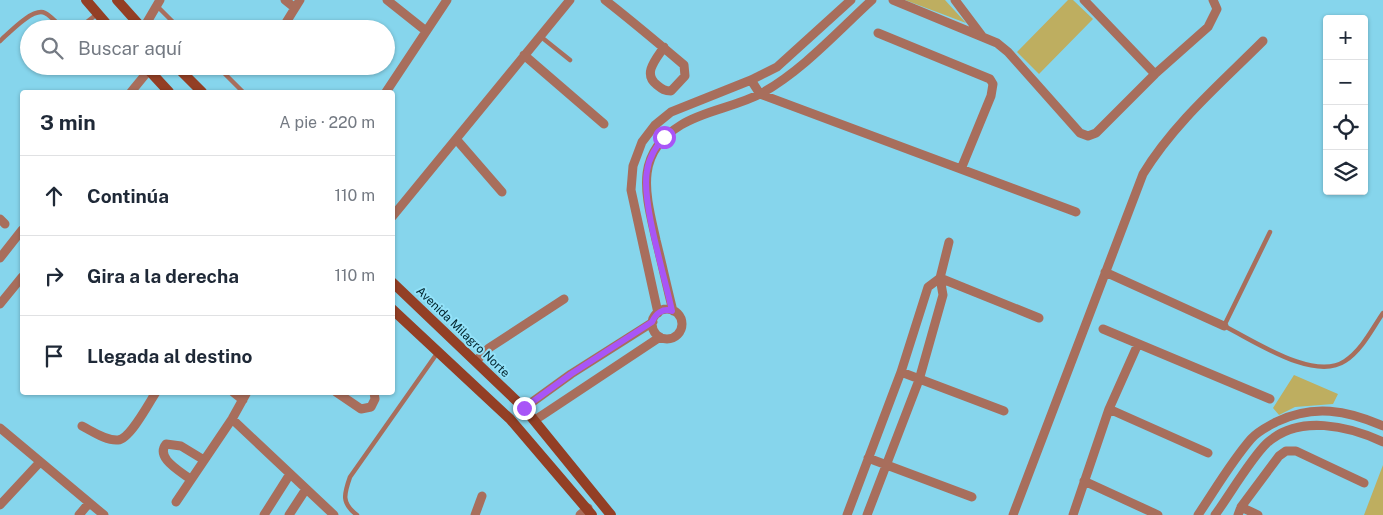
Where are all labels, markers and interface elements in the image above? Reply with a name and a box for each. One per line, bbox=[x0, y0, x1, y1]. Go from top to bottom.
map controls bbox=[1323, 15, 1368, 195]
button: + bbox=[1323, 15, 1368, 60]
search box bbox=[20, 20, 395, 75]
icon: search bbox=[38, 34, 66, 62]
text: Buscar aquí bbox=[78, 37, 182, 59]
button: − bbox=[1323, 60, 1368, 105]
button: locate bbox=[1323, 105, 1368, 150]
text: 3 min bbox=[40, 110, 96, 135]
text: A pie · 220 m bbox=[279, 113, 375, 132]
route start bbox=[653, 126, 676, 149]
button: layers bbox=[1323, 150, 1368, 195]
icon: ahead bbox=[40, 182, 68, 210]
text: Continúa bbox=[87, 185, 169, 207]
text: 110 m bbox=[334, 186, 375, 205]
icon: right bbox=[40, 262, 68, 290]
text: Gira a la derecha bbox=[87, 265, 239, 287]
text: 110 m bbox=[334, 266, 375, 285]
street label: Avenida Milagro Norte bbox=[413, 284, 513, 380]
icon: arrive bbox=[40, 342, 68, 370]
text: Llegada al destino bbox=[87, 345, 252, 367]
route end bbox=[513, 397, 536, 420]

